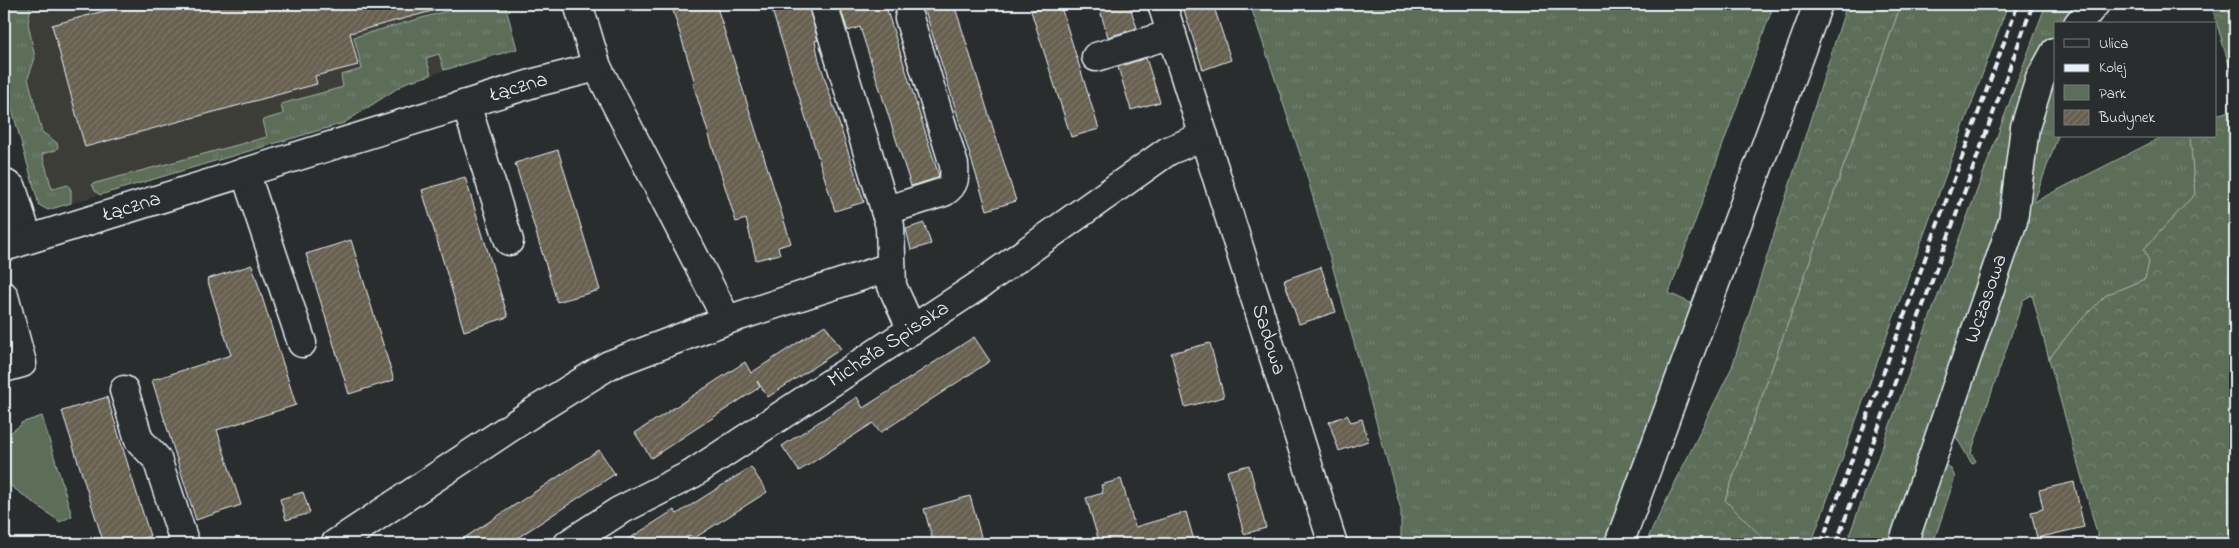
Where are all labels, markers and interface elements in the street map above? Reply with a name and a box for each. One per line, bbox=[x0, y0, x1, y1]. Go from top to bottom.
legend bbox=[2054, 22, 2216, 138]
text: Ulica bbox=[2099, 33, 2128, 55]
text: Kolej bbox=[2099, 57, 2127, 79]
street label: Łączna bbox=[485, 65, 551, 111]
text: Park bbox=[2099, 83, 2127, 105]
text: Budynek bbox=[2098, 107, 2156, 130]
street label: Łączna bbox=[98, 184, 165, 231]
street label: Wczasowa bbox=[1957, 250, 2016, 347]
street label: Michała Spisaka bbox=[822, 294, 955, 396]
street label: Sadowa bbox=[1243, 300, 1294, 379]

